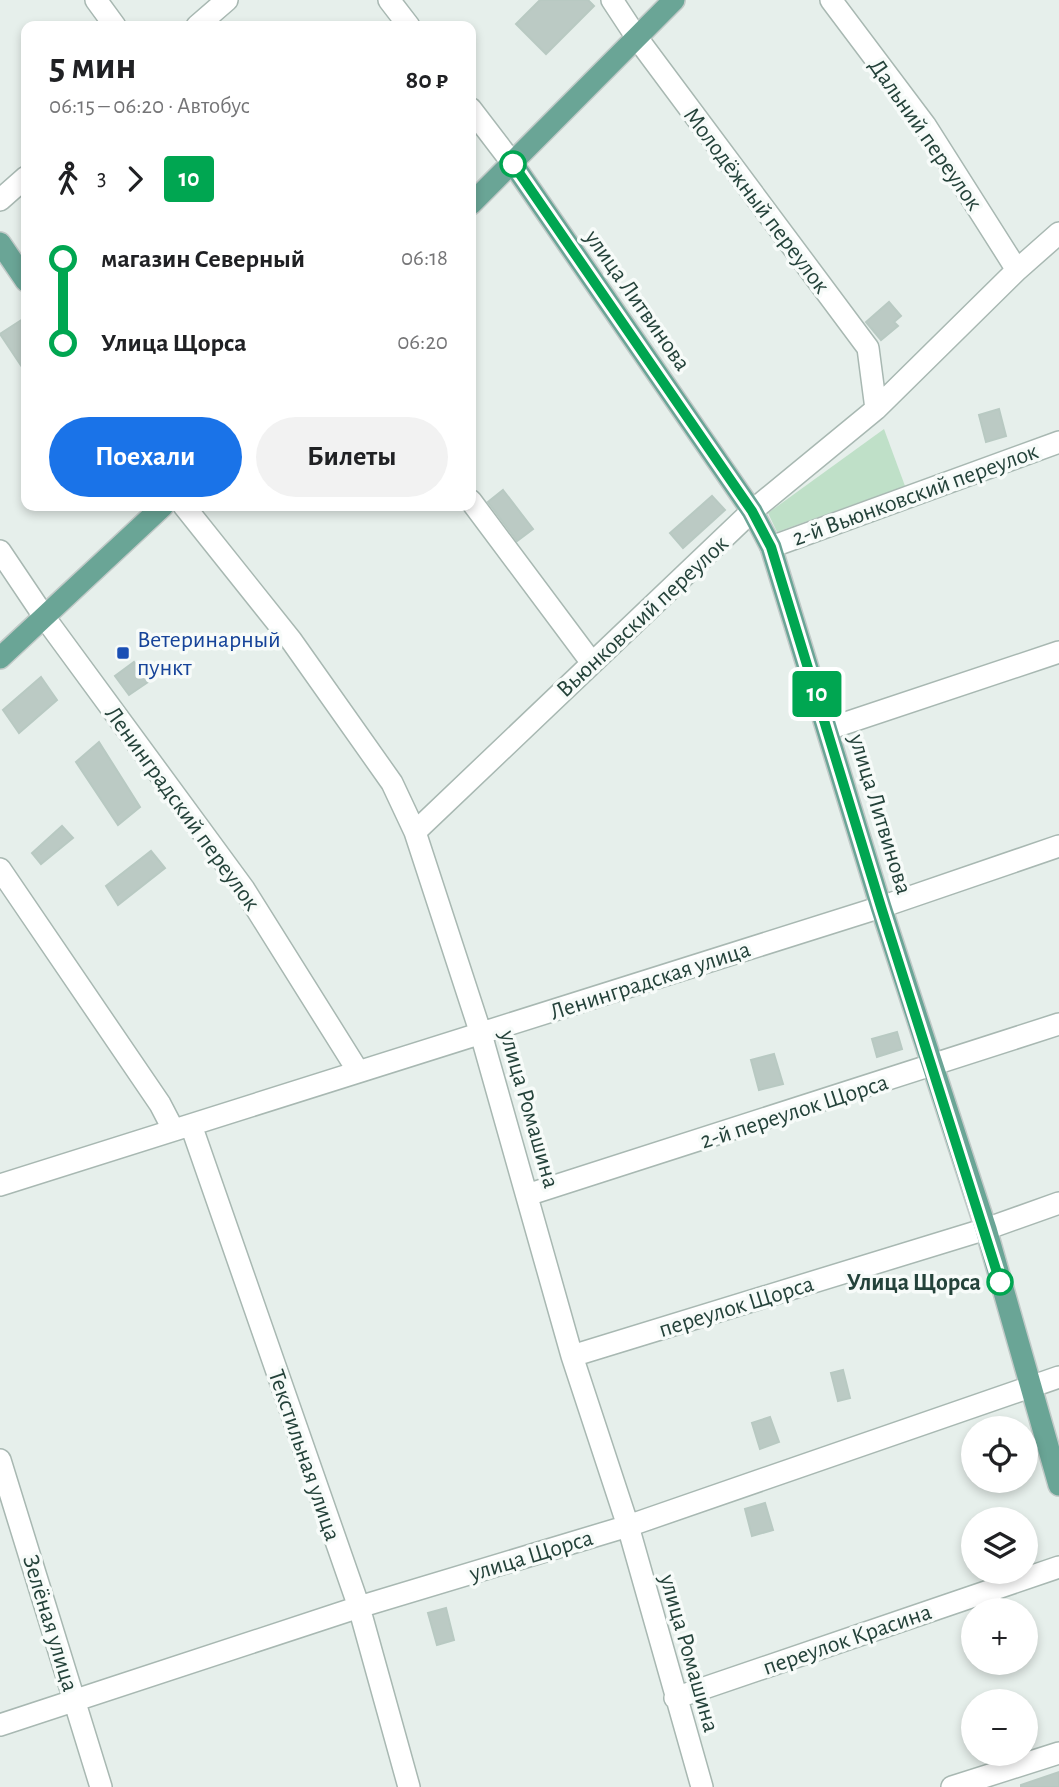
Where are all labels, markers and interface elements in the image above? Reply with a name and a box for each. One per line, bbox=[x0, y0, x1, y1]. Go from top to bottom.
text: 5 мин bbox=[49, 48, 136, 86]
street label: Дальний переулок bbox=[864, 54, 986, 215]
text: 80 ₽ bbox=[406, 67, 448, 93]
text: 06:15 – 06:20 · Автобус bbox=[49, 95, 250, 118]
street label: Молодёжный переулок bbox=[679, 103, 834, 298]
unlabelled marker bbox=[500, 151, 526, 177]
icon: walk bbox=[49, 160, 87, 198]
icon: forward bbox=[116, 160, 154, 198]
text: 3 bbox=[97, 167, 106, 190]
text: 10 bbox=[178, 167, 200, 191]
street label: улица Литвинова bbox=[579, 225, 695, 375]
text: магазин Северный bbox=[101, 246, 305, 272]
text: 06:18 bbox=[401, 247, 448, 270]
text: Улица Щорса bbox=[101, 330, 246, 356]
text: 06:20 bbox=[397, 331, 448, 354]
button: Поехали bbox=[49, 417, 242, 497]
button: Билеты bbox=[256, 417, 448, 497]
street label: 2-й Вьюнковский переулок bbox=[789, 439, 1041, 551]
street label: Вьюнковский переулок bbox=[552, 531, 733, 702]
place label: Ветеринарный пункт bbox=[137, 628, 281, 680]
marker: Ветеринарный пункт bbox=[115, 645, 131, 661]
line badge: 10 bbox=[786, 671, 848, 717]
text: 10 bbox=[806, 682, 828, 706]
street label: Ленинградский переулок bbox=[100, 702, 264, 915]
street label: улица Литвинова bbox=[844, 731, 916, 897]
street label: Ленинградская улица bbox=[547, 937, 753, 1025]
street label: улица Ромашина bbox=[495, 1027, 563, 1191]
street label: 2-й переулок Щорса bbox=[697, 1070, 891, 1154]
marker: Улица Щорса bbox=[987, 1269, 1013, 1295]
place label: Улица Щорса bbox=[847, 1271, 981, 1295]
street label: переулок Щорса bbox=[656, 1272, 817, 1342]
street label: Текстильная улица bbox=[264, 1367, 345, 1544]
map controls bbox=[961, 1416, 1038, 1766]
button: locate bbox=[961, 1416, 1038, 1493]
button: layers bbox=[961, 1507, 1038, 1584]
street label: улица Щорса bbox=[466, 1526, 596, 1586]
street label: Зелёная улица bbox=[18, 1552, 82, 1694]
street label: улица Ромашина bbox=[655, 1571, 723, 1735]
button: + bbox=[961, 1598, 1038, 1675]
street label: переулок Красина bbox=[760, 1600, 935, 1680]
button: − bbox=[961, 1689, 1038, 1766]

